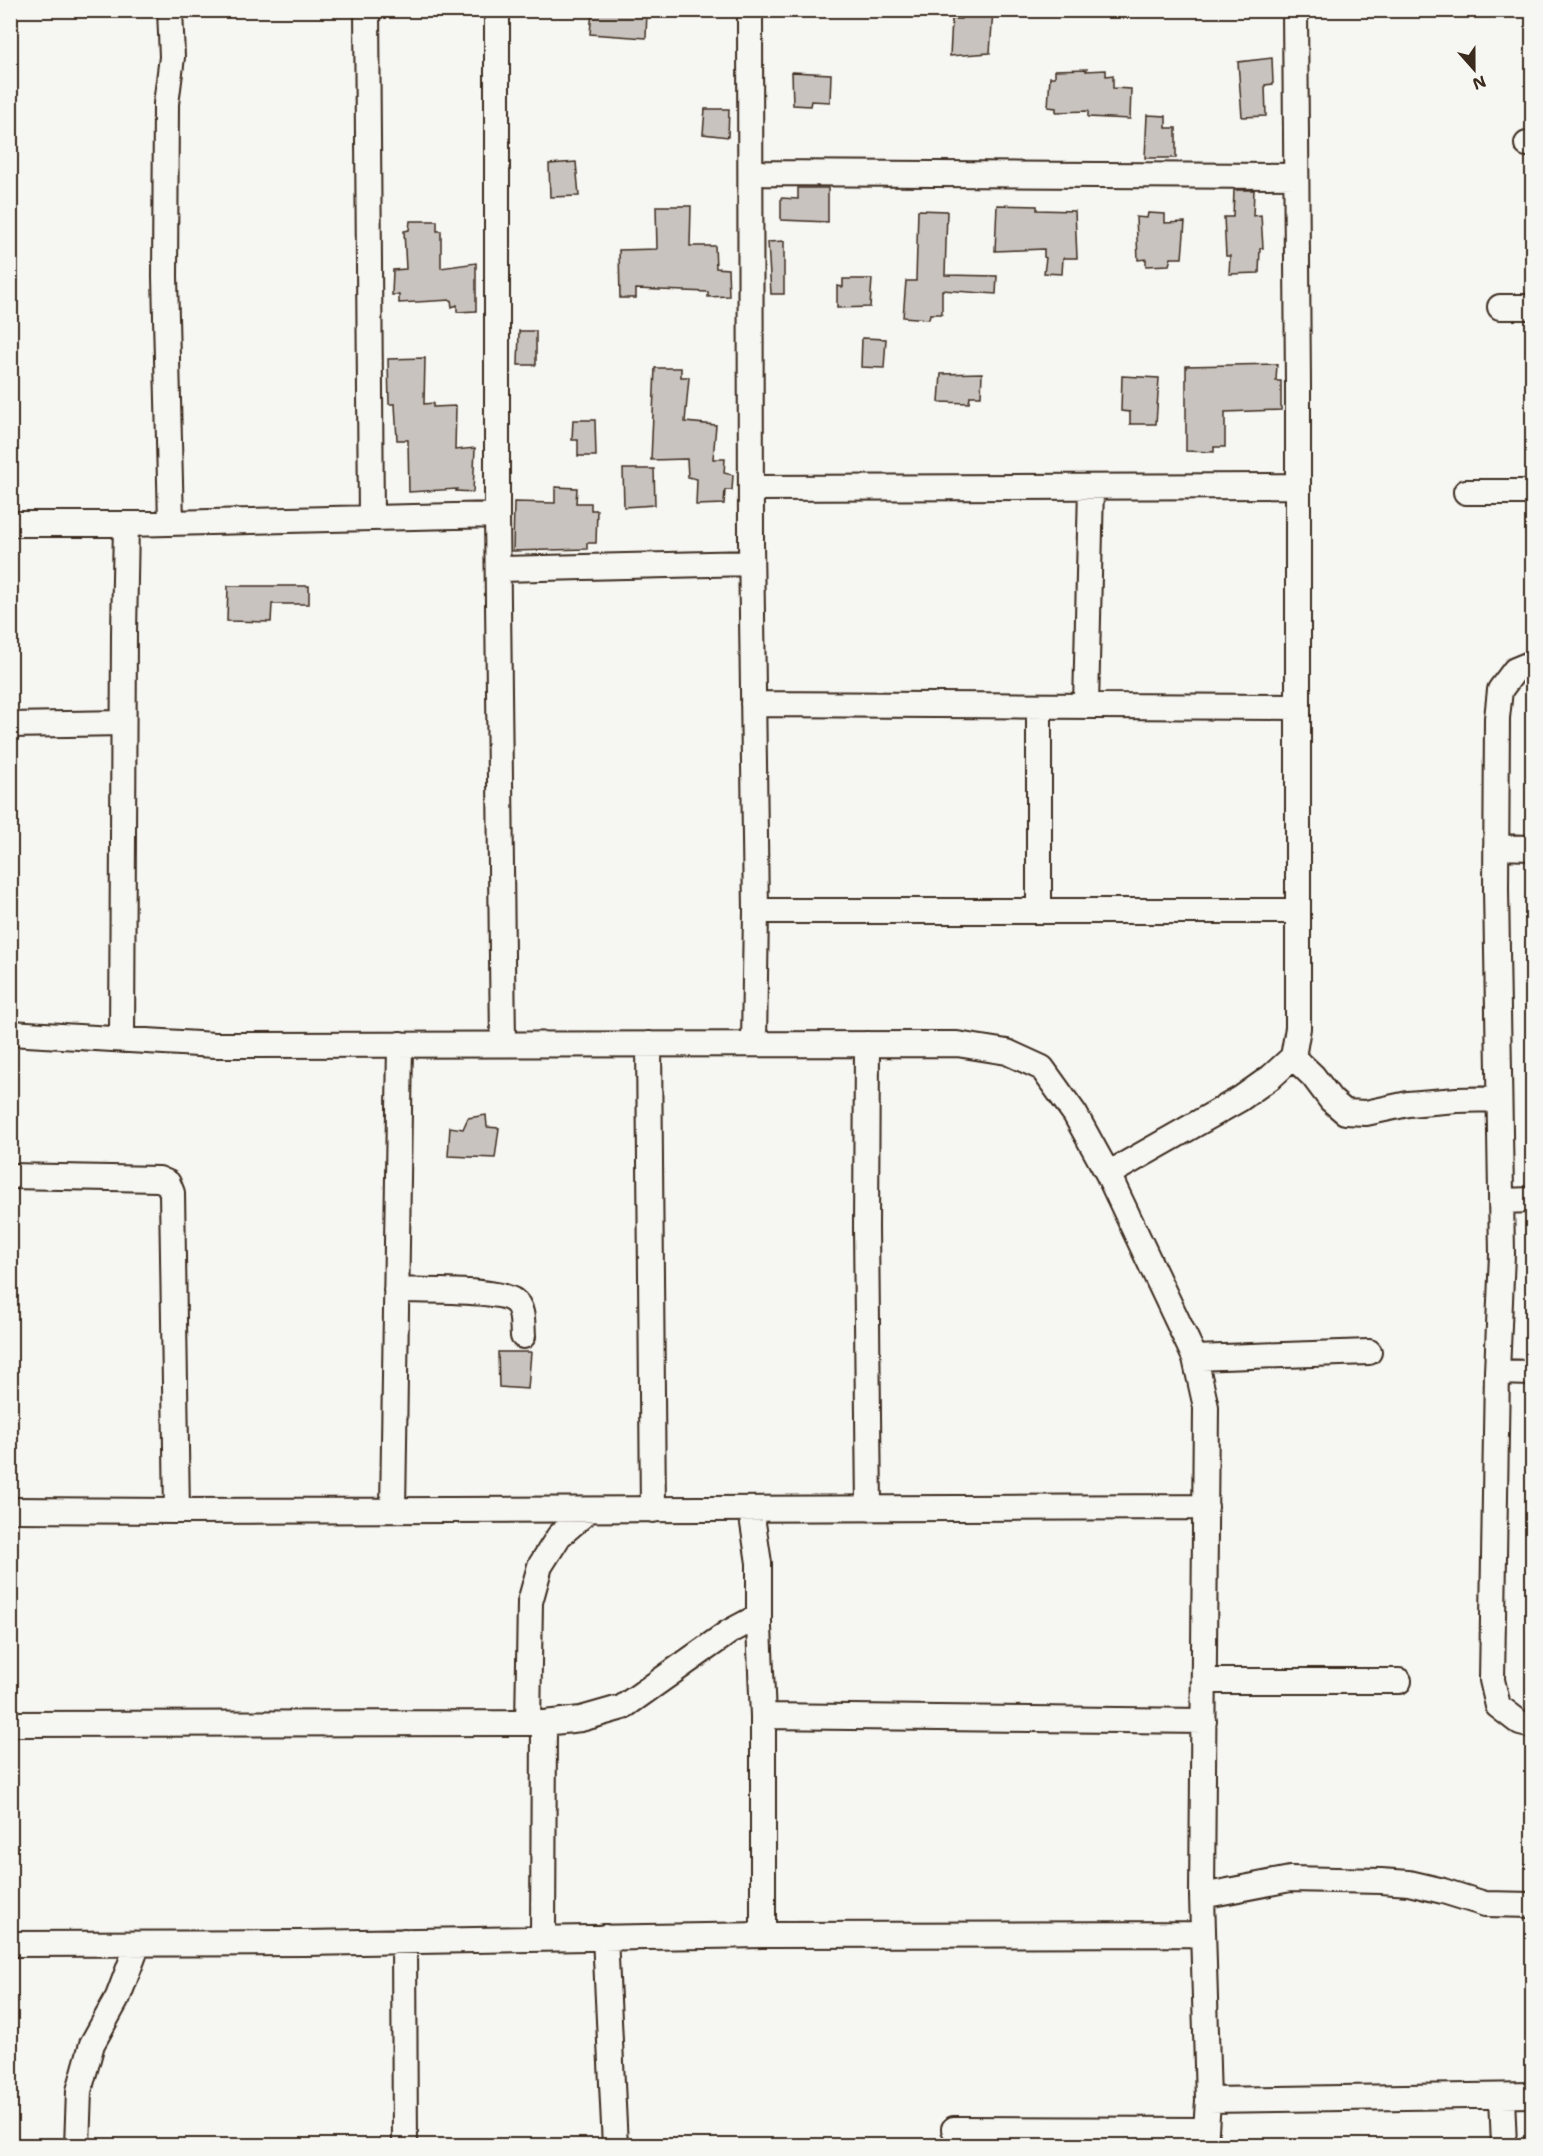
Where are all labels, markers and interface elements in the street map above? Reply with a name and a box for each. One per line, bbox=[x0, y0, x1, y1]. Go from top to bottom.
north arrow bbox=[1444, 39, 1504, 99]
text: N bbox=[1470, 70, 1489, 95]

